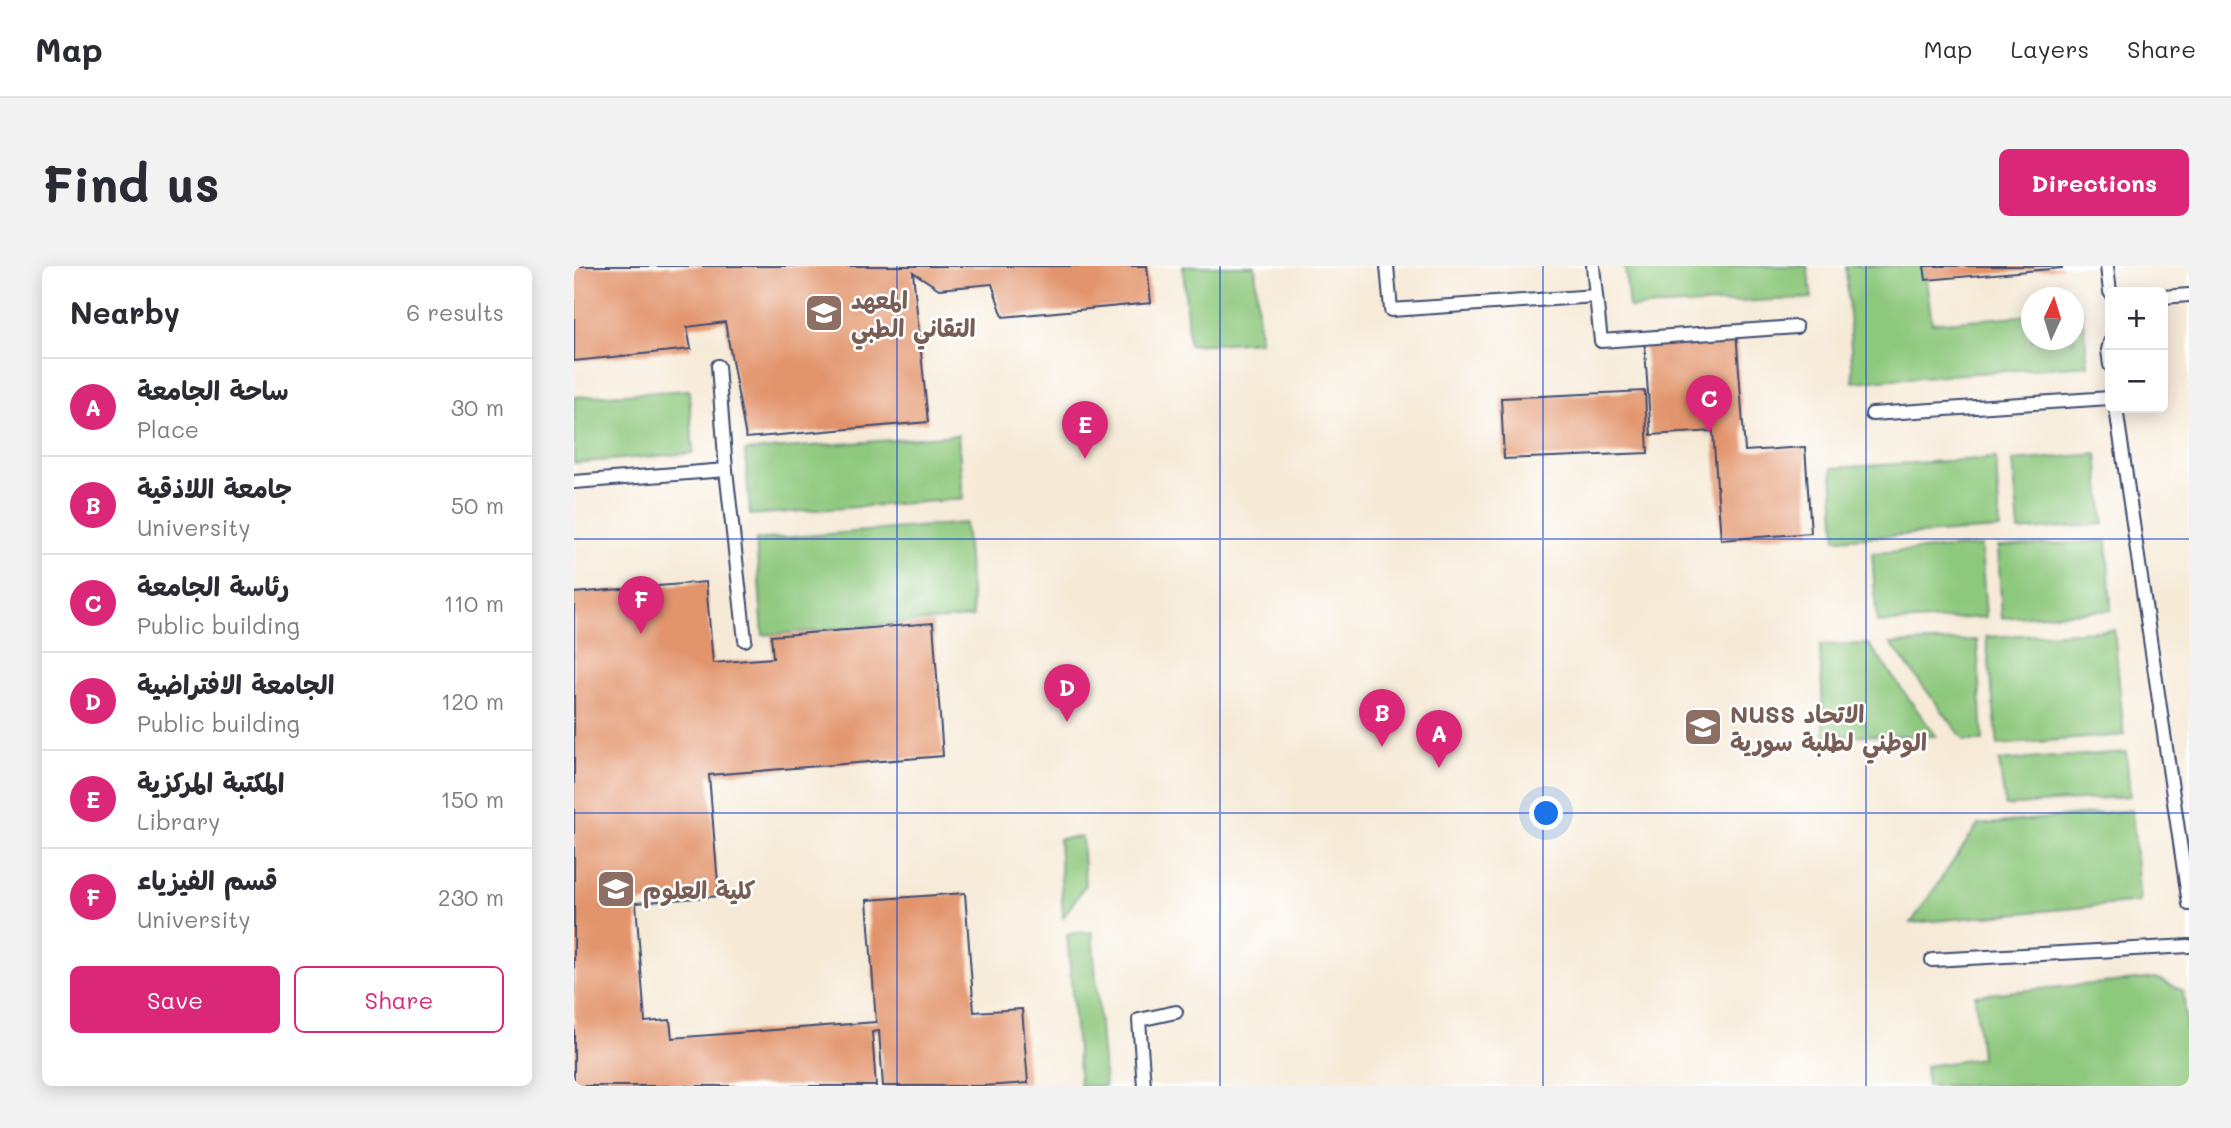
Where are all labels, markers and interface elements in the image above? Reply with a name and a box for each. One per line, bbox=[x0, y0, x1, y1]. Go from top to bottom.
text: Map bbox=[35, 27, 103, 70]
text: Map bbox=[1924, 33, 1972, 64]
text: Layers bbox=[2010, 33, 2089, 64]
text: Share bbox=[2127, 33, 2196, 64]
button: Directions bbox=[1999, 149, 2189, 216]
text: Find us bbox=[42, 151, 220, 214]
place label: المعهد التقاني الطبي bbox=[851, 284, 976, 350]
north arrow bbox=[2021, 287, 2084, 350]
map controls bbox=[2105, 287, 2168, 413]
button: + bbox=[2105, 287, 2168, 350]
text: Nearby bbox=[70, 292, 180, 332]
school or university icon: المعهد التقاني الطبي bbox=[803, 292, 845, 334]
text: 6 results bbox=[406, 297, 504, 327]
button: − bbox=[2105, 350, 2168, 413]
text: ساحة الجامعة bbox=[137, 373, 289, 407]
pin: C bbox=[1686, 375, 1732, 433]
text: A bbox=[85, 392, 101, 422]
text: 30 m bbox=[451, 392, 504, 422]
pin: E bbox=[1062, 401, 1108, 459]
text: Place bbox=[137, 414, 199, 444]
text: جامعة اللاذقية bbox=[137, 471, 292, 505]
text: B bbox=[85, 490, 101, 520]
text: 50 m bbox=[451, 490, 504, 520]
text: University bbox=[137, 512, 250, 542]
text: رئاسة الجامعة bbox=[137, 569, 289, 603]
pin: F bbox=[618, 576, 664, 634]
text: C bbox=[84, 588, 102, 618]
text: 110 m bbox=[444, 588, 504, 618]
text: Public building bbox=[137, 610, 300, 640]
pin: D bbox=[1044, 664, 1090, 722]
text: الجامعة الافتراضية bbox=[137, 667, 334, 701]
text: D bbox=[85, 686, 101, 716]
text: 120 m bbox=[441, 686, 504, 716]
pin: B bbox=[1359, 689, 1405, 747]
place label: NUSS الاتحاد الوطني لطلبة سورية bbox=[1730, 698, 1927, 764]
school or university icon: NUSS الاتحاد الوطني لطلبة سورية bbox=[1682, 706, 1724, 748]
text: Public building bbox=[137, 708, 300, 738]
pin: A bbox=[1416, 710, 1462, 768]
text: المكتبة المركزية bbox=[137, 765, 284, 799]
text: E bbox=[86, 784, 100, 814]
text: 150 m bbox=[440, 784, 504, 814]
your location bbox=[1529, 796, 1563, 830]
text: Library bbox=[137, 806, 220, 836]
text: قسم الفيزياء bbox=[137, 863, 278, 897]
school or university icon: كلية العلوم bbox=[595, 868, 637, 910]
place label: كلية العلوم bbox=[643, 874, 756, 909]
text: F bbox=[86, 882, 100, 912]
text: 230 m bbox=[438, 882, 504, 912]
text: University bbox=[137, 904, 250, 934]
button: Save bbox=[70, 966, 280, 1033]
button: Share bbox=[294, 966, 504, 1033]

